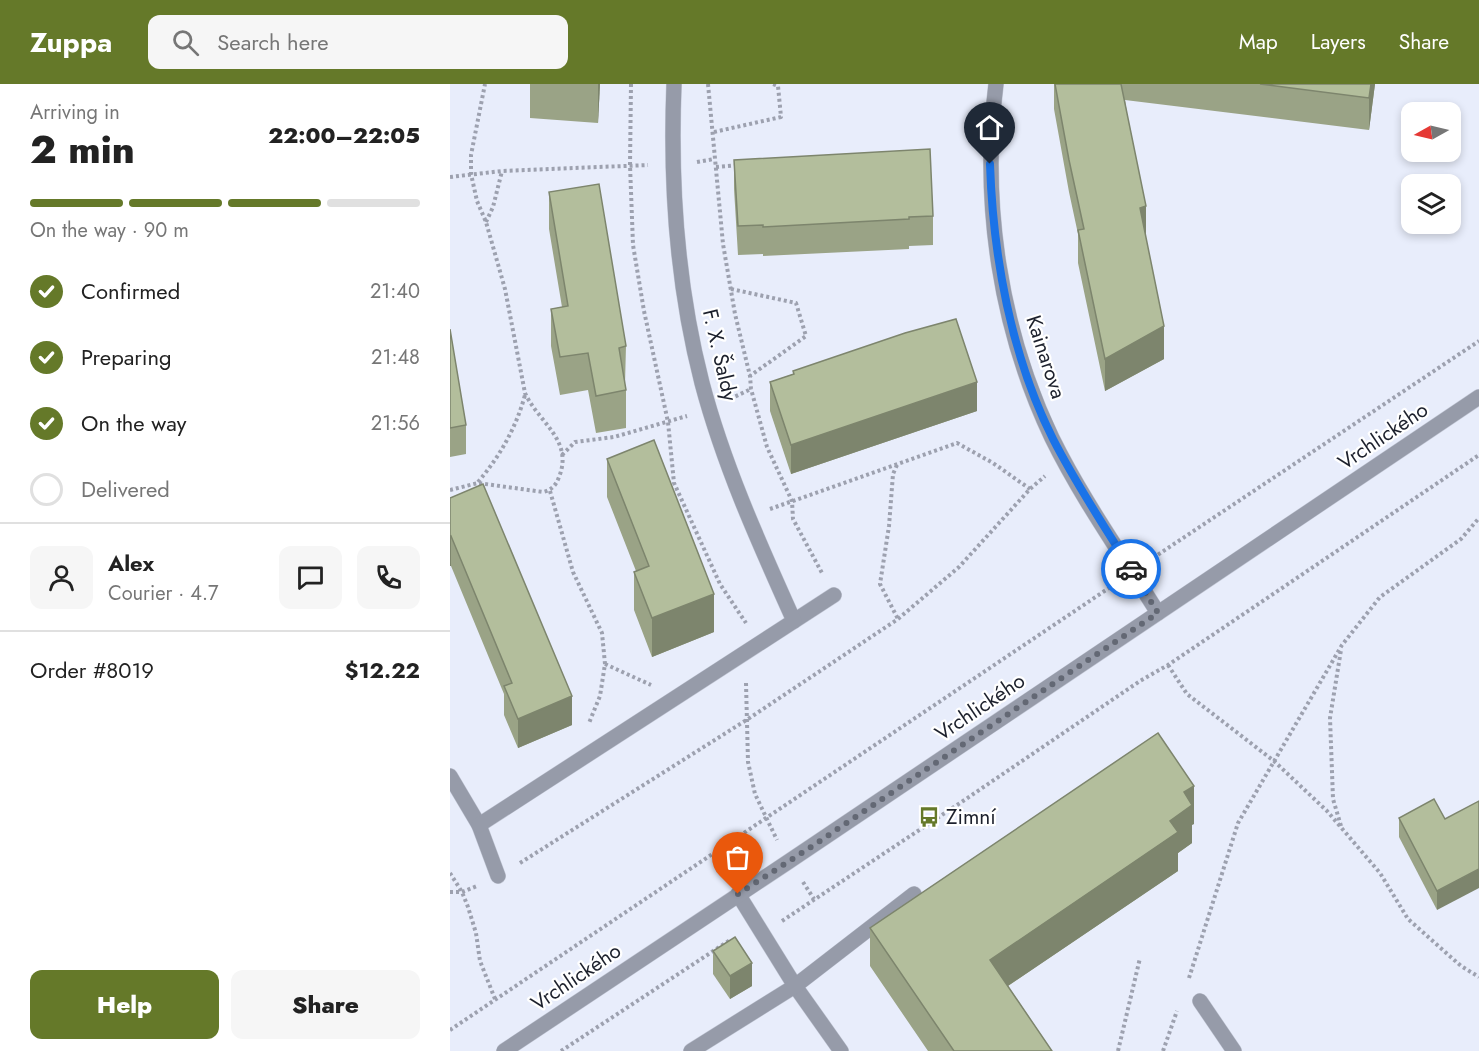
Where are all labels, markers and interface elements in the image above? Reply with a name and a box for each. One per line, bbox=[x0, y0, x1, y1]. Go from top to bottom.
search box bbox=[148, 15, 568, 69]
text: Zuppa bbox=[30, 22, 112, 63]
icon: search bbox=[169, 26, 202, 59]
text: Search here bbox=[217, 26, 329, 58]
text: Map bbox=[1239, 27, 1278, 57]
text: Layers bbox=[1311, 27, 1366, 57]
text: Share bbox=[1399, 27, 1449, 57]
text: Arriving in bbox=[30, 98, 120, 127]
pin bbox=[964, 102, 1015, 164]
north arrow bbox=[1401, 102, 1461, 162]
map controls bbox=[1401, 102, 1461, 234]
icon: home bbox=[973, 111, 1006, 144]
text: 22:00–22:05 bbox=[268, 119, 420, 151]
text: 2 min bbox=[30, 121, 135, 178]
button: layers bbox=[1401, 174, 1461, 234]
text: On the way · 90 m bbox=[30, 216, 189, 245]
icon: check bbox=[30, 275, 63, 308]
text: Confirmed bbox=[81, 275, 180, 307]
text: 21:40 bbox=[370, 277, 420, 306]
street label: F. X. Šaldy bbox=[695, 306, 745, 405]
street label: Kainarova bbox=[1018, 311, 1074, 403]
icon: check bbox=[30, 341, 63, 374]
text: Preparing bbox=[81, 341, 172, 373]
text: 21:48 bbox=[371, 343, 420, 372]
street label: Vrchlického bbox=[1332, 395, 1434, 477]
icon: check bbox=[30, 407, 63, 440]
text: On the way bbox=[81, 407, 186, 439]
text: 21:56 bbox=[371, 409, 420, 438]
text: Delivered bbox=[81, 473, 170, 505]
courier bbox=[1101, 539, 1161, 599]
button: person bbox=[30, 546, 93, 609]
button: chat bbox=[279, 546, 342, 609]
button: phone bbox=[357, 546, 420, 609]
text: Alex bbox=[108, 547, 154, 579]
icon: car bbox=[1115, 553, 1148, 586]
text: Courier · 4.7 bbox=[108, 579, 219, 608]
text: Order #8019 bbox=[30, 654, 154, 686]
text: $12.22 bbox=[345, 654, 420, 686]
street label: Vrchlického bbox=[929, 666, 1031, 748]
place label: Zimní bbox=[946, 802, 997, 832]
bus stop icon: Zimní bbox=[917, 805, 941, 829]
pin bbox=[712, 832, 763, 894]
icon: bag bbox=[721, 841, 754, 874]
street label: Vrchlického bbox=[525, 936, 627, 1018]
button: Help bbox=[30, 970, 219, 1039]
button: Share bbox=[231, 970, 420, 1039]

